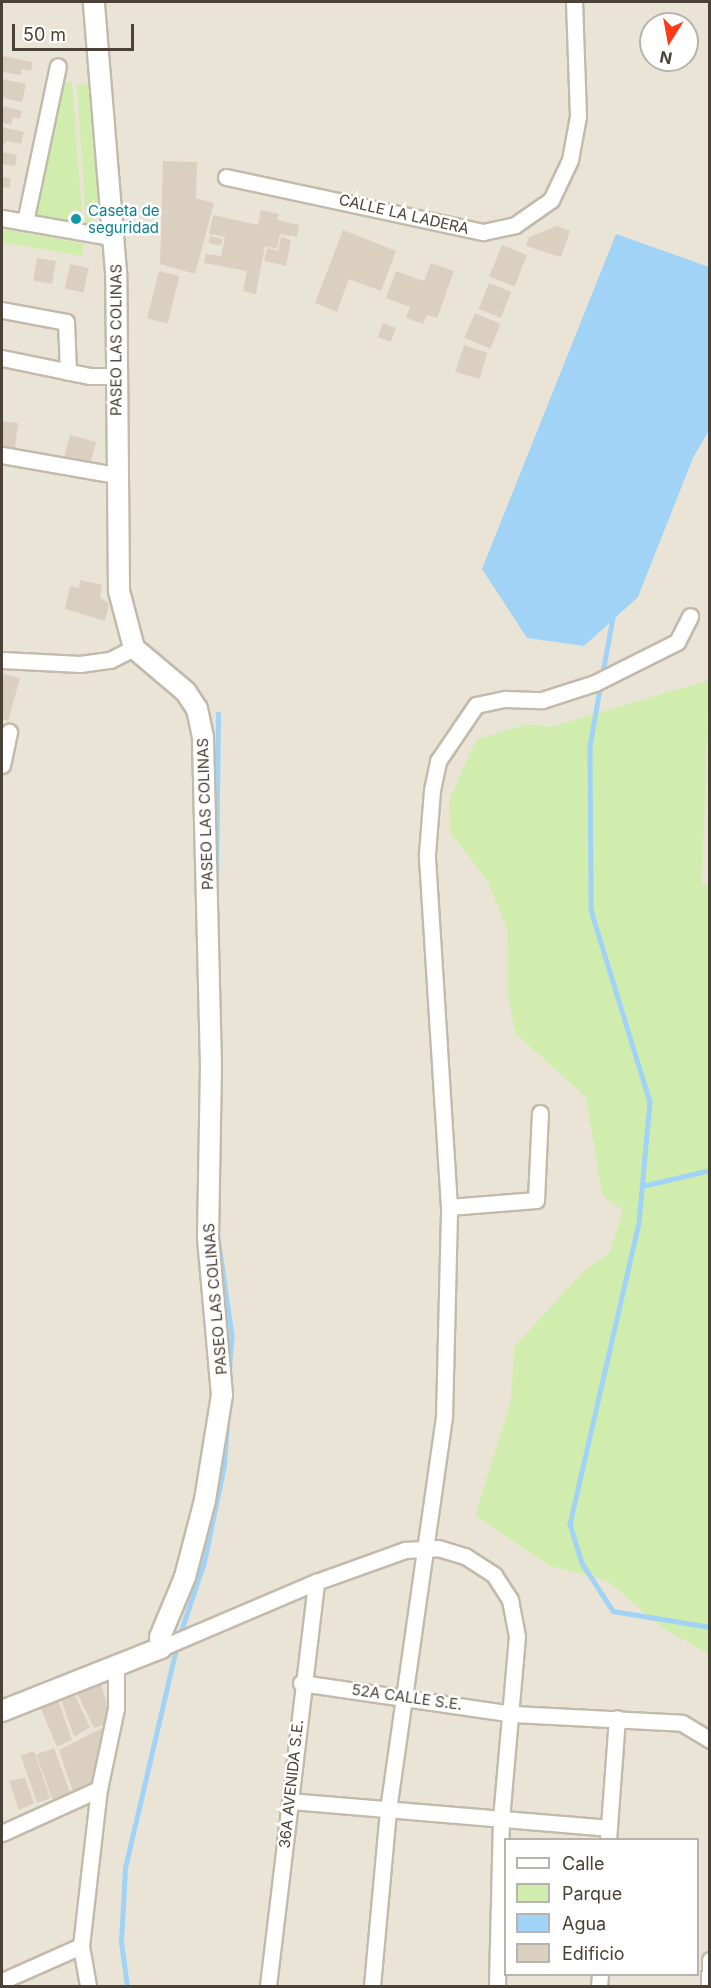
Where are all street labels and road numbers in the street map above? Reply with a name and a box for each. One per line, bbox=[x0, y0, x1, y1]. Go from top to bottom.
street label: CALLE LA LADERA bbox=[337, 190, 471, 238]
street label: PASEO LAS COLINAS bbox=[107, 264, 125, 416]
street label: PASEO LAS COLINAS bbox=[193, 738, 217, 890]
street label: PASEO LAS COLINAS bbox=[199, 1222, 231, 1376]
street label: 52A CALLE S.E. bbox=[351, 1680, 463, 1714]
street label: 36A AVENIDA S.E. bbox=[275, 1719, 307, 1849]

